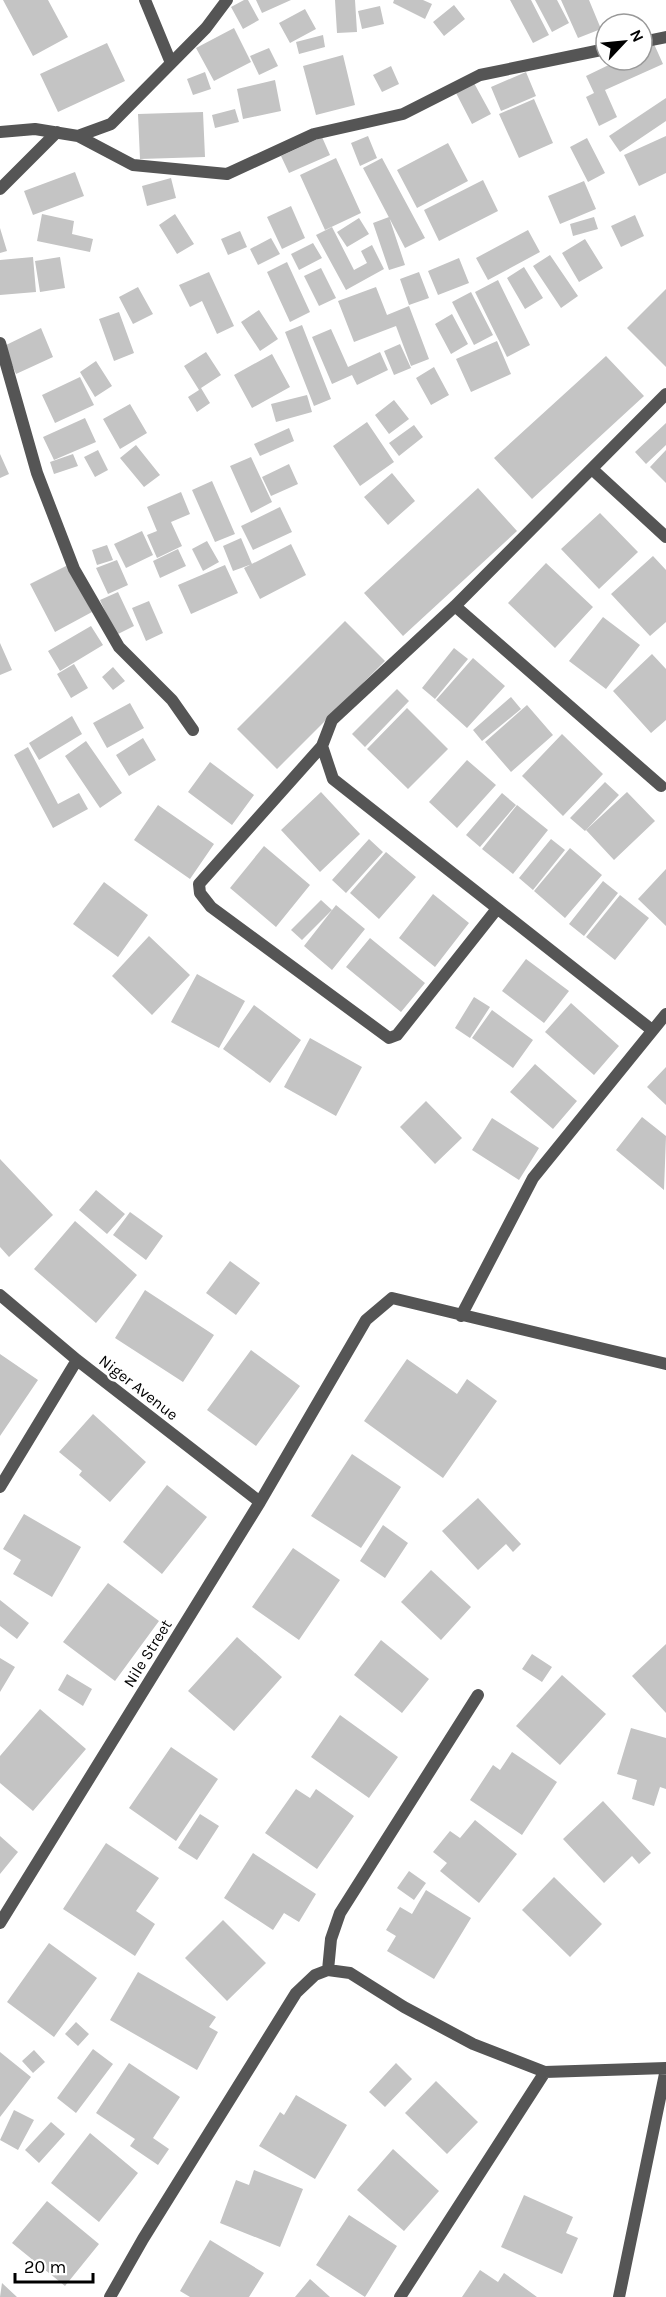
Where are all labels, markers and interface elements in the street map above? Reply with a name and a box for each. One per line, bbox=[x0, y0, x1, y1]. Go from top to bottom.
north arrow bbox=[594, 12, 654, 72]
text: N bbox=[626, 26, 648, 45]
street label: Niger Avenue bbox=[95, 1351, 182, 1424]
street label: Nile Street bbox=[119, 1616, 176, 1691]
scale bar bbox=[15, 2246, 93, 2284]
text: 20 m bbox=[24, 2256, 66, 2278]

